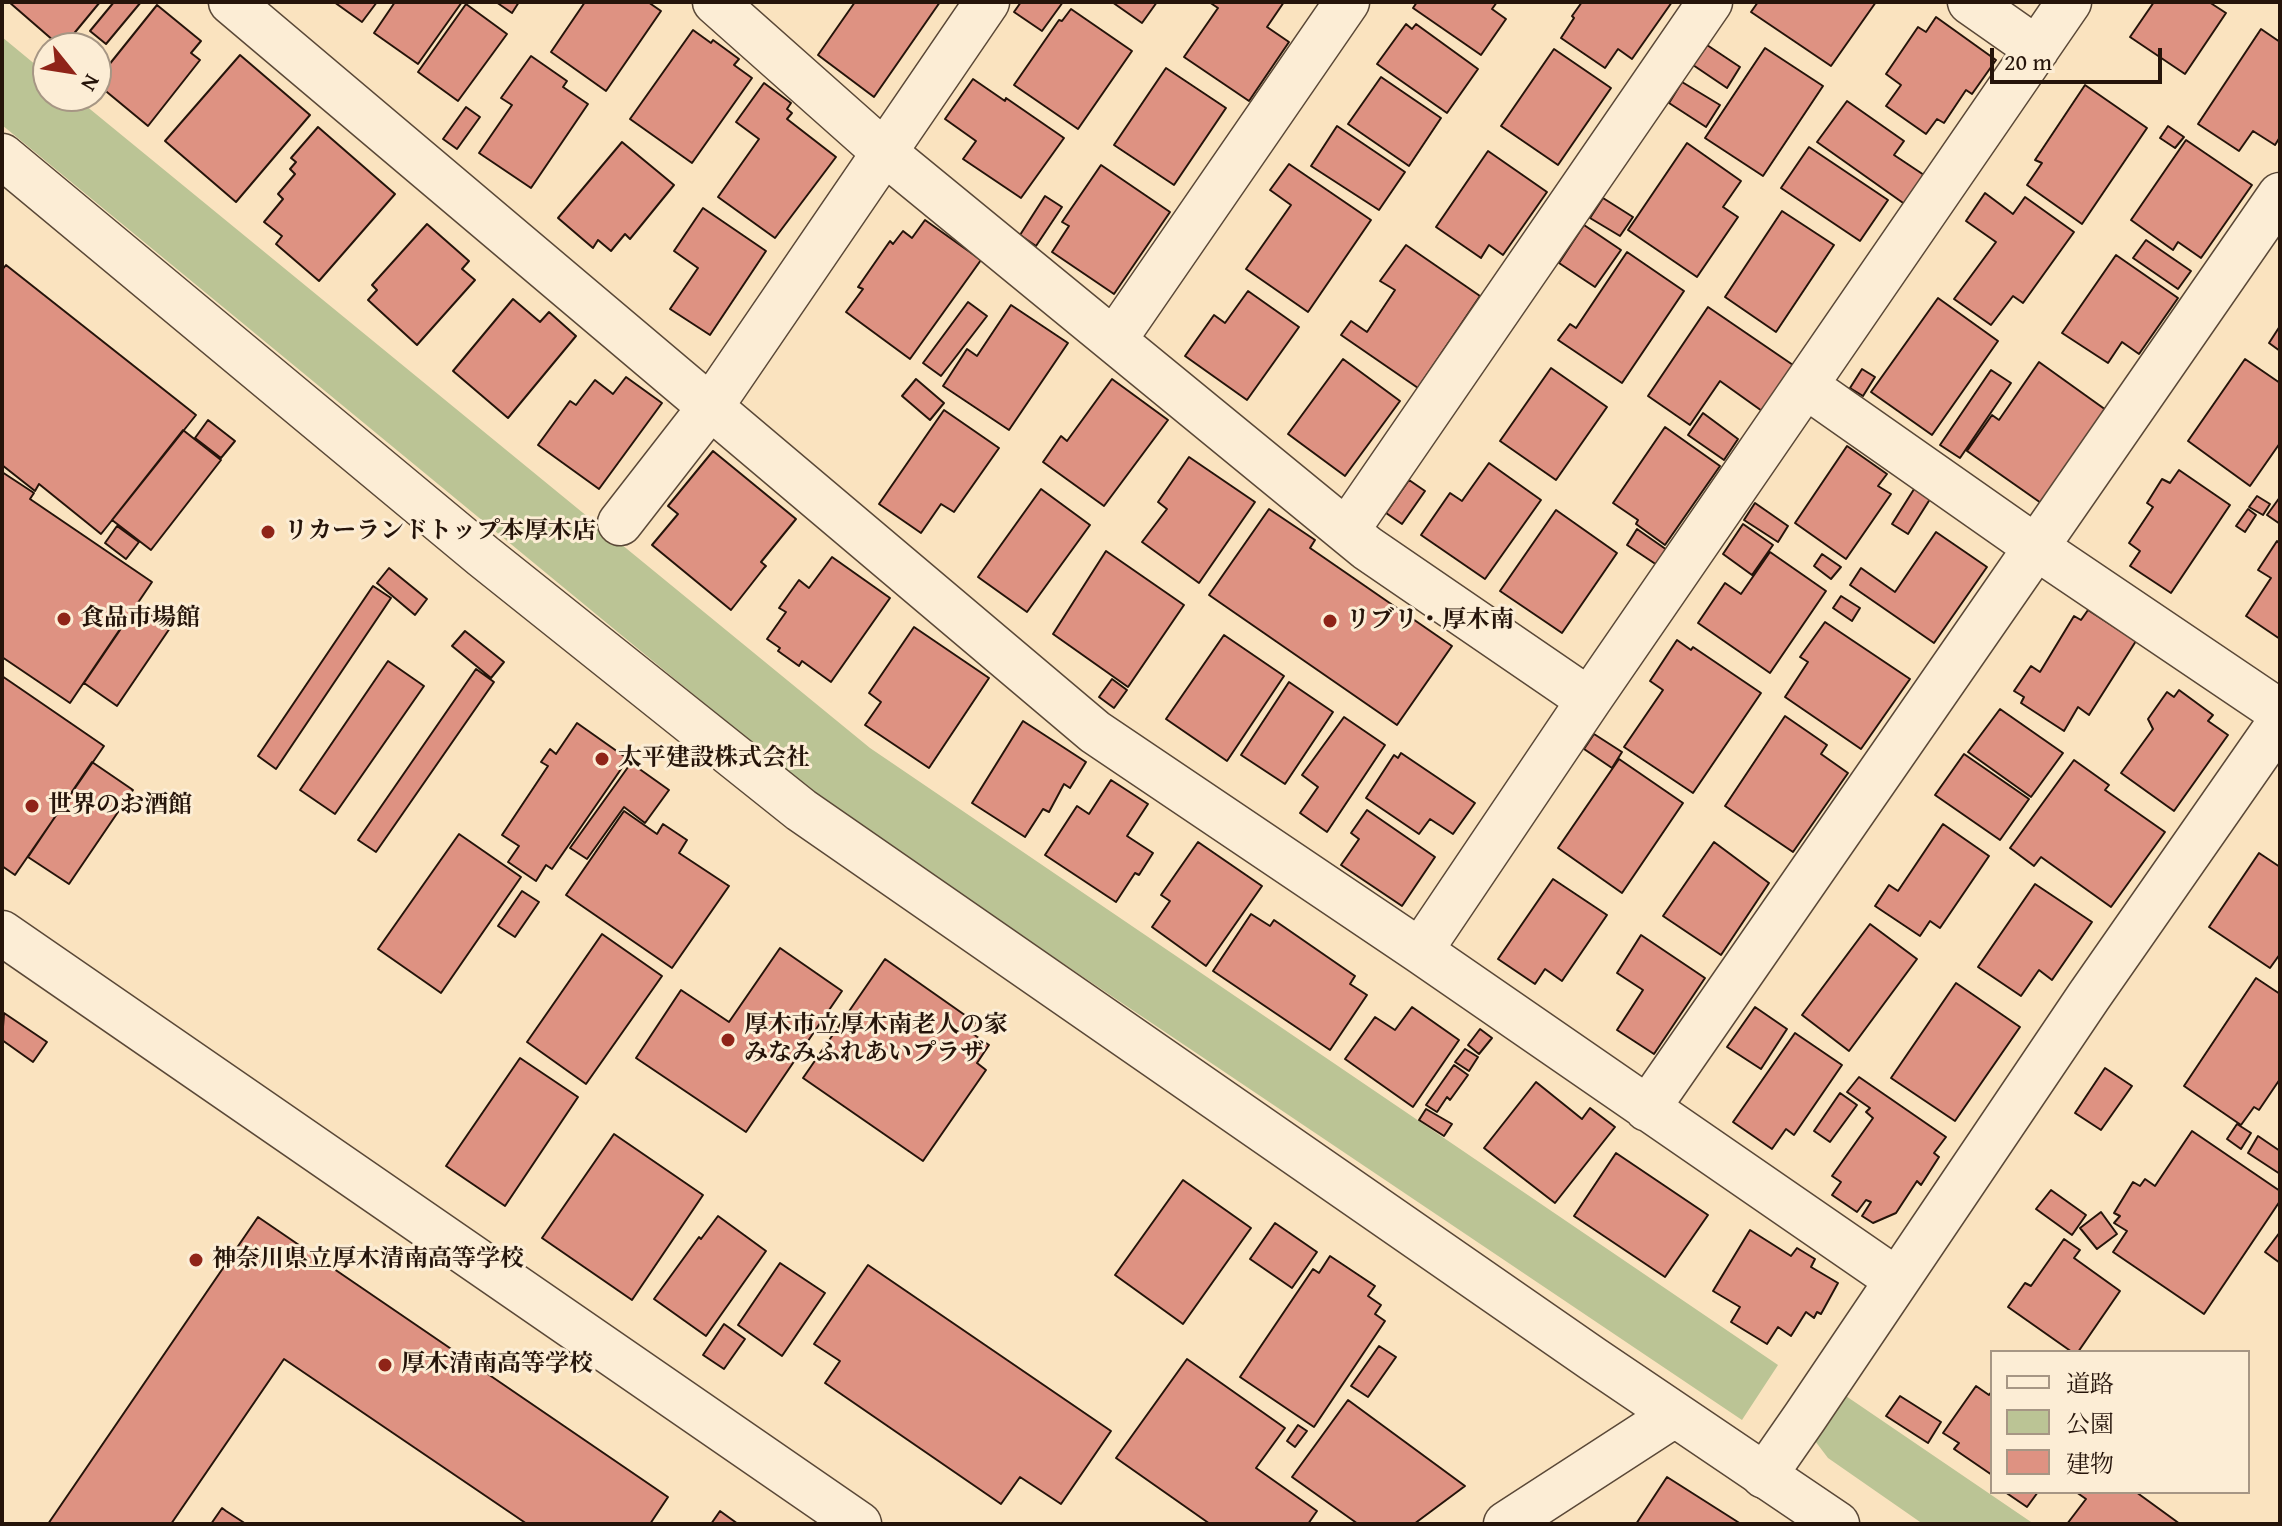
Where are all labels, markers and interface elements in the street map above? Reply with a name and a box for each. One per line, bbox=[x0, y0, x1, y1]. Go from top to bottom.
north arrow bbox=[32, 32, 112, 112]
scale bar bbox=[1994, 32, 2166, 82]
text: 20 m bbox=[2004, 44, 2052, 79]
text: N bbox=[74, 69, 109, 97]
place label: リカーランドトップ本厚木店 bbox=[284, 518, 596, 546]
marker: リカーランドトップ本厚木店 bbox=[259, 523, 277, 541]
place label: 食品市場館 bbox=[80, 605, 200, 633]
place label: リブリ・厚木南 bbox=[1346, 607, 1514, 635]
marker: 食品市場館 bbox=[55, 610, 73, 628]
marker: リブリ・厚木南 bbox=[1321, 612, 1339, 630]
place label: 太平建設株式会社 bbox=[618, 745, 810, 773]
marker: 太平建設株式会社 bbox=[593, 750, 611, 768]
place label: 世界のお酒館 bbox=[48, 792, 192, 820]
marker: 世界のお酒館 bbox=[23, 797, 41, 815]
place label: 厚木市立厚木南老人の家 みなみふれあいプラザ bbox=[744, 1012, 1008, 1068]
marker: 厚木市立厚木南老人の家 みなみふれあいプラザ bbox=[719, 1031, 737, 1049]
place label: 神奈川県立厚木清南高等学校 bbox=[212, 1246, 524, 1274]
marker: 神奈川県立厚木清南高等学校 bbox=[187, 1251, 205, 1269]
legend bbox=[1990, 1350, 2250, 1494]
place label: 厚木清南高等学校 bbox=[401, 1351, 593, 1379]
marker: 厚木清南高等学校 bbox=[376, 1356, 394, 1374]
text: 道路 bbox=[2066, 1366, 2114, 1401]
text: 公園 bbox=[2066, 1406, 2114, 1441]
text: 建物 bbox=[2066, 1446, 2114, 1481]

